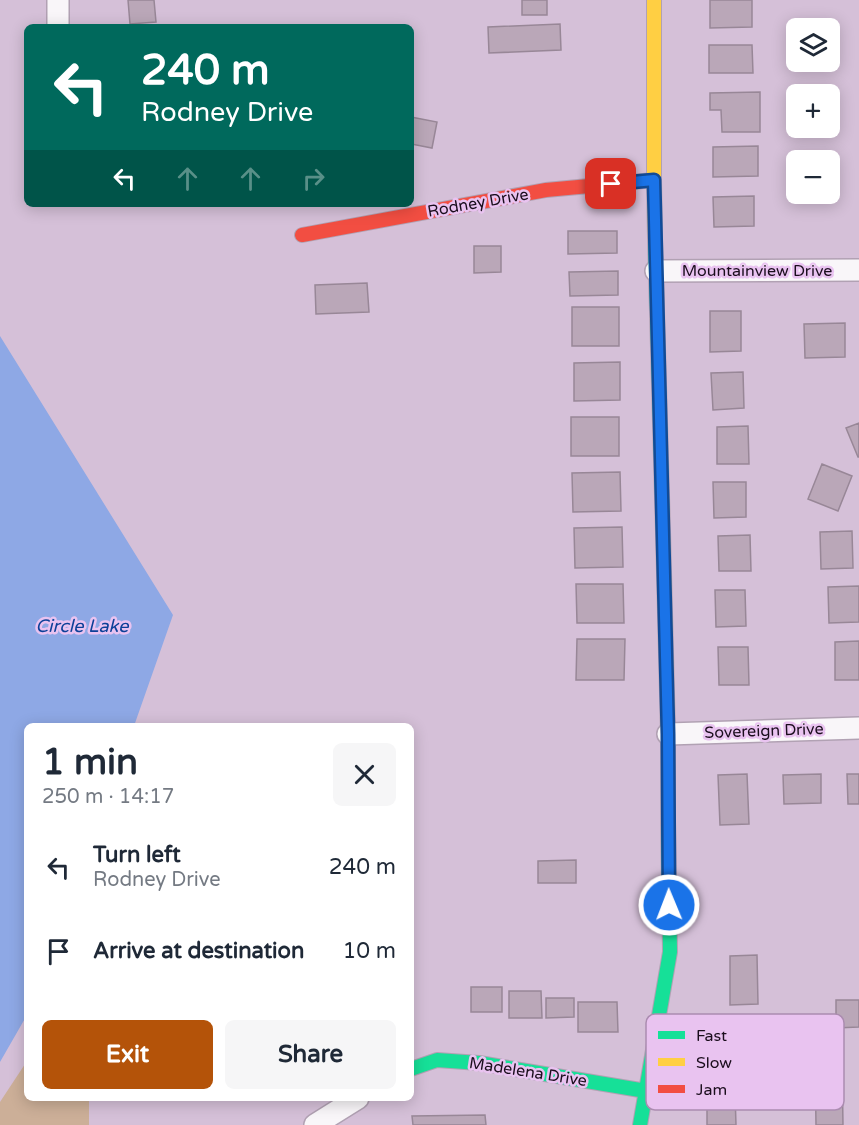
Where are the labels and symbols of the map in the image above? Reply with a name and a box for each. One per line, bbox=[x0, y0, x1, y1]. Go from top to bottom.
pin bbox=[585, 158, 636, 209]
street label: Rodney Drive bbox=[426, 184, 530, 222]
street label: Mountainview Drive bbox=[682, 261, 832, 281]
water label: Circle Lake bbox=[36, 615, 129, 637]
street label: Sovereign Drive bbox=[704, 719, 824, 743]
position arrow bbox=[637, 873, 701, 937]
legend bbox=[646, 1014, 844, 1110]
text: Fast bbox=[696, 1026, 727, 1046]
street label: Madelena Drive bbox=[468, 1053, 588, 1091]
text: Slow bbox=[696, 1053, 732, 1073]
text: Jam bbox=[696, 1080, 727, 1100]

